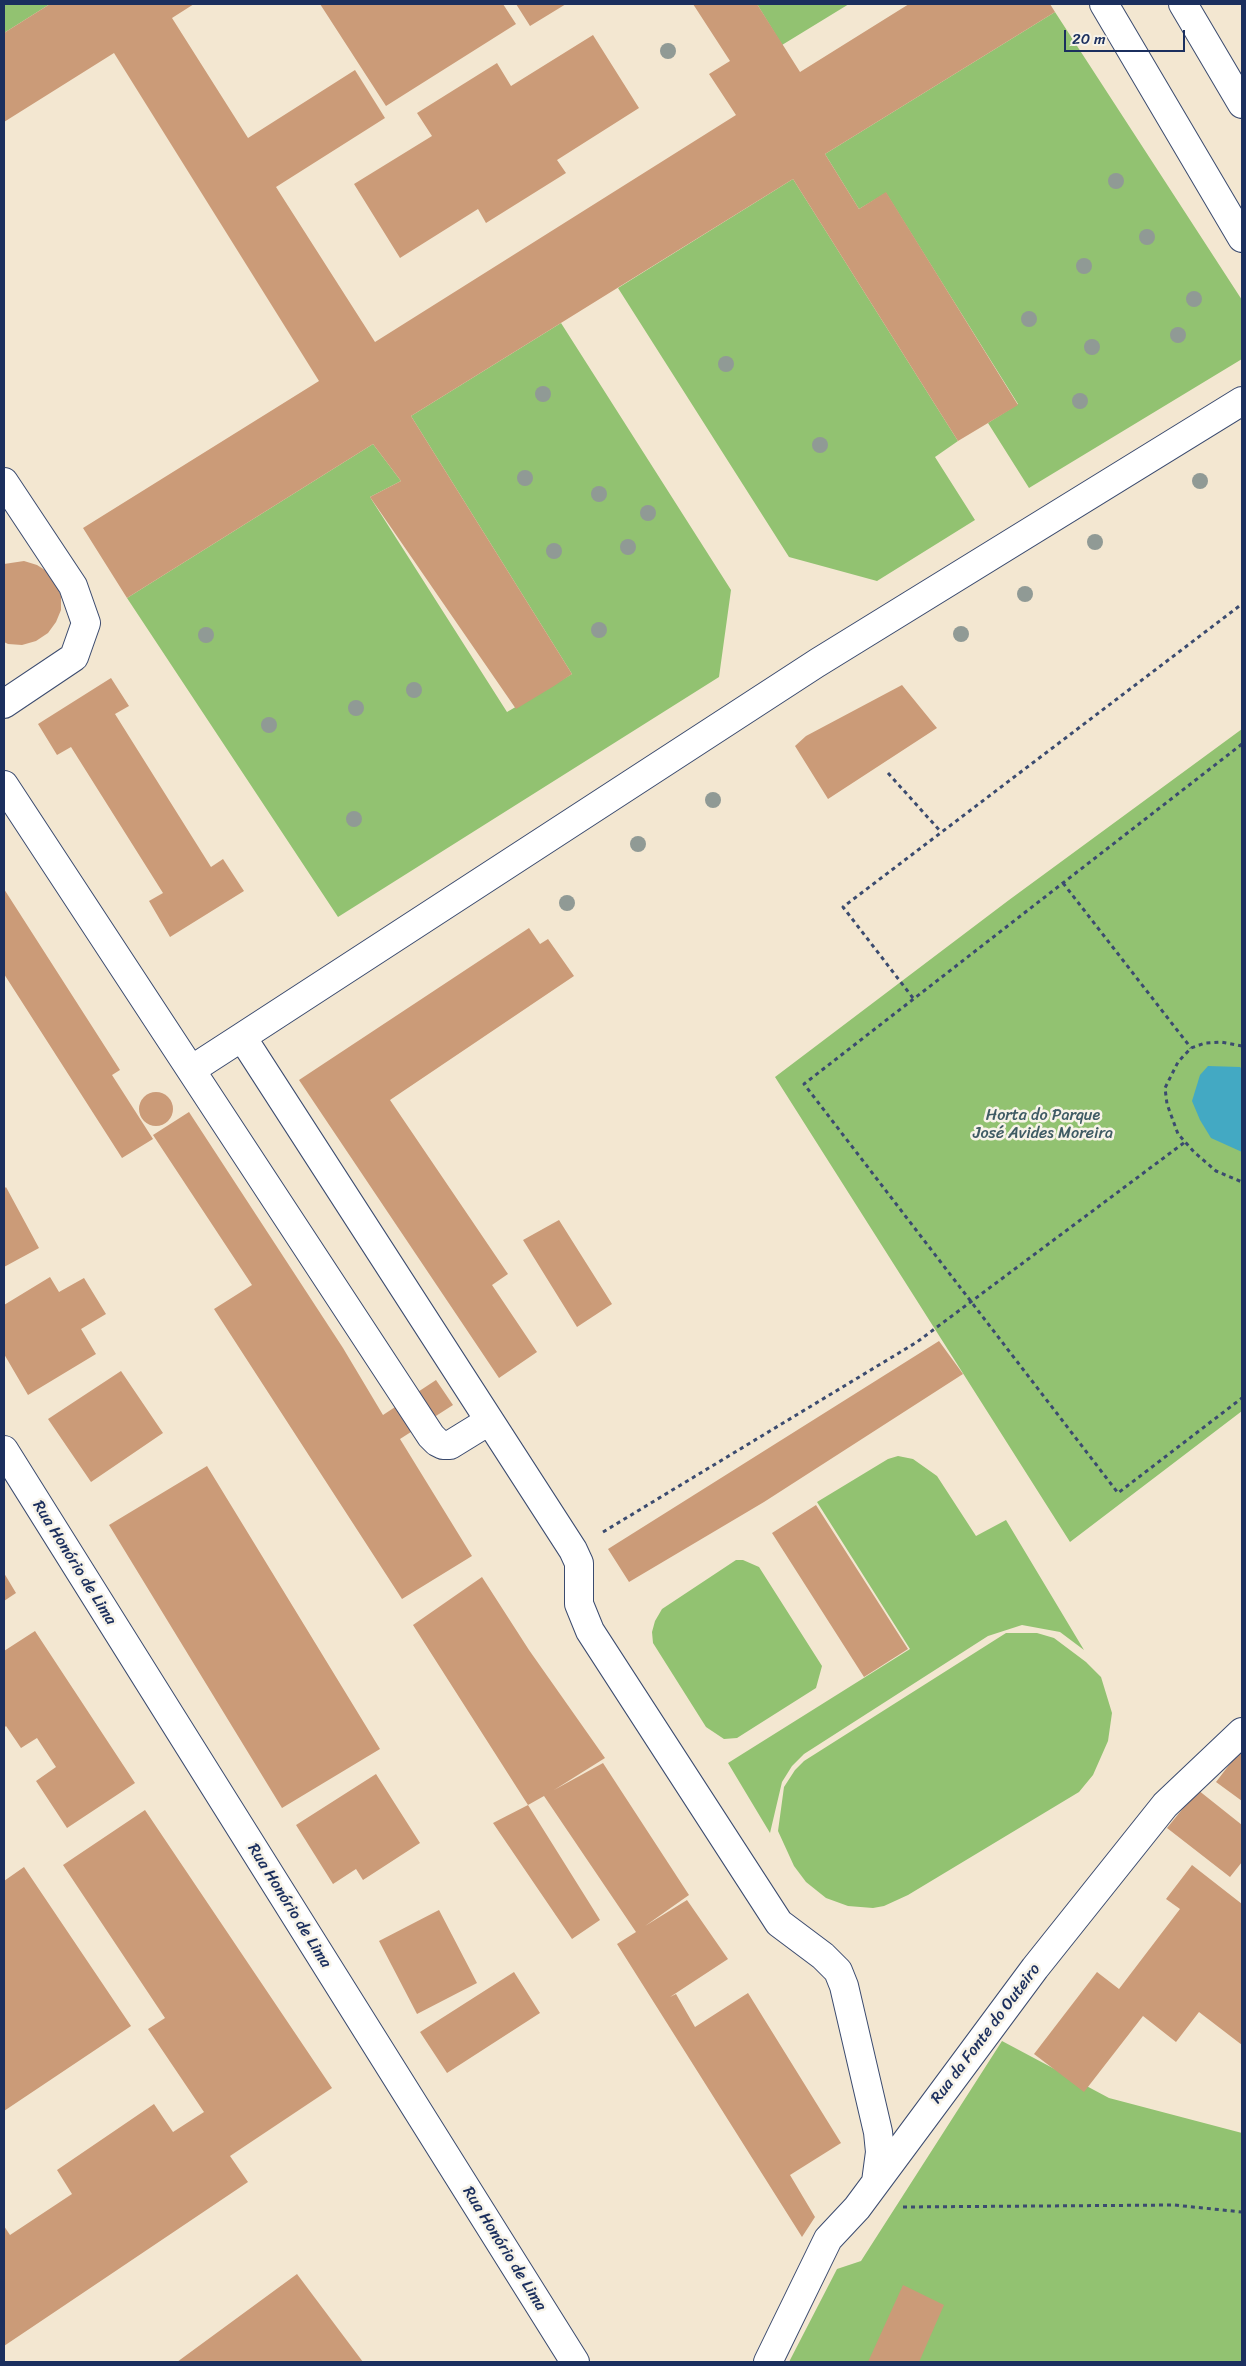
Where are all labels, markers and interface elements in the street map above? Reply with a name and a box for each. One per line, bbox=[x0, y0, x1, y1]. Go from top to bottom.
scale bar bbox=[1066, 20, 1187, 52]
text: 20 m bbox=[1072, 26, 1106, 52]
park label: Horta do Parque José Avides Moreira bbox=[973, 1106, 1113, 1144]
street label: Rua Honório de Lima bbox=[28, 1497, 120, 1629]
street label: Rua Honório de Lima bbox=[243, 1840, 335, 1972]
street label: Rua da Fonte do Outeiro bbox=[927, 1960, 1045, 2108]
street label: Rua Honório de Lima bbox=[458, 2183, 550, 2315]

